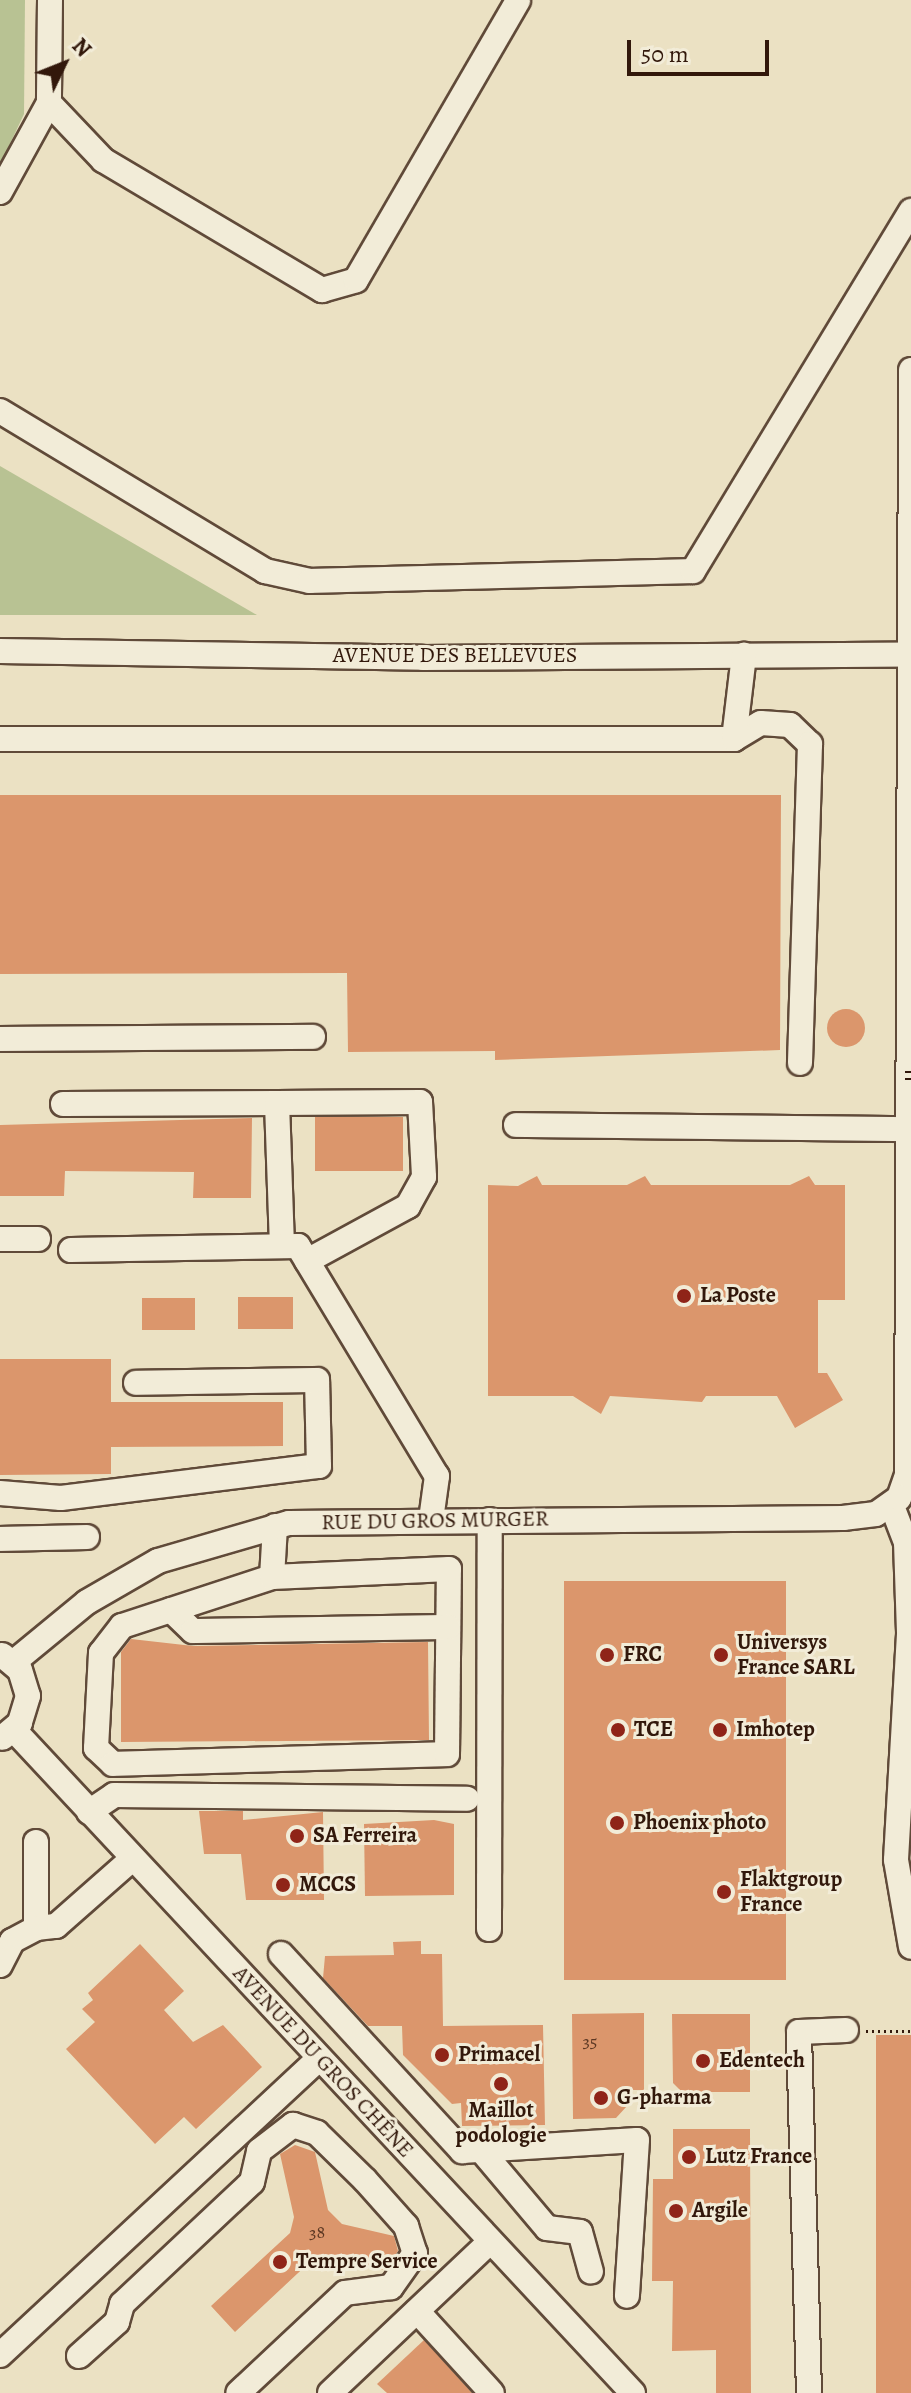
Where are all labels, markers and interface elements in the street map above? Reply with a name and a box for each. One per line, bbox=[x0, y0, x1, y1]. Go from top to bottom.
north arrow bbox=[24, 24, 104, 104]
scale bar bbox=[631, 24, 773, 74]
text: N bbox=[65, 32, 98, 64]
text: 50 m bbox=[641, 38, 689, 70]
street label: AVENUE DES BELLEVUES bbox=[333, 643, 577, 669]
place label: La Poste bbox=[700, 1283, 776, 1309]
marker: La Poste bbox=[675, 1287, 693, 1305]
street label: RUE DU GROS MURGER bbox=[321, 1506, 549, 1536]
place label: Universys France SARL bbox=[737, 1629, 855, 1680]
place label: FRC bbox=[623, 1642, 662, 1668]
marker: FRC bbox=[598, 1646, 616, 1664]
marker: Universys France SARL bbox=[712, 1646, 730, 1664]
place label: TCE bbox=[634, 1717, 673, 1743]
place label: Imhotep bbox=[736, 1717, 815, 1743]
marker: TCE bbox=[609, 1721, 627, 1739]
marker: Imhotep bbox=[711, 1721, 729, 1739]
place label: Phoenix photo bbox=[633, 1810, 766, 1836]
marker: Phoenix photo bbox=[608, 1814, 626, 1832]
place label: SA Ferreira bbox=[313, 1823, 417, 1849]
marker: SA Ferreira bbox=[288, 1827, 306, 1845]
place label: Flaktgroup France bbox=[740, 1866, 842, 1918]
place label: MCCS bbox=[299, 1872, 356, 1898]
marker: MCCS bbox=[274, 1876, 292, 1894]
marker: Flaktgroup France bbox=[715, 1883, 733, 1901]
street label: AVENUE DU GROS CHÊNE bbox=[227, 1961, 419, 2163]
house number: 35 bbox=[582, 2030, 598, 2052]
place label: Primacel bbox=[458, 2042, 540, 2068]
marker: Primacel bbox=[433, 2046, 451, 2064]
place label: Edentech bbox=[719, 2048, 805, 2074]
marker: Edentech bbox=[694, 2052, 712, 2070]
marker: Maillot podologie bbox=[492, 2075, 510, 2093]
place label: G-pharma bbox=[617, 2085, 712, 2111]
marker: G-pharma bbox=[592, 2089, 610, 2107]
place label: Maillot podologie bbox=[455, 2097, 547, 2148]
place label: Lutz France bbox=[705, 2144, 812, 2170]
marker: Lutz France bbox=[680, 2148, 698, 2166]
place label: Argile bbox=[692, 2198, 748, 2224]
marker: Argile bbox=[667, 2202, 685, 2220]
house number: 38 bbox=[309, 2221, 325, 2243]
place label: Tempre Service bbox=[296, 2249, 438, 2275]
marker: Tempre Service bbox=[271, 2253, 289, 2271]

